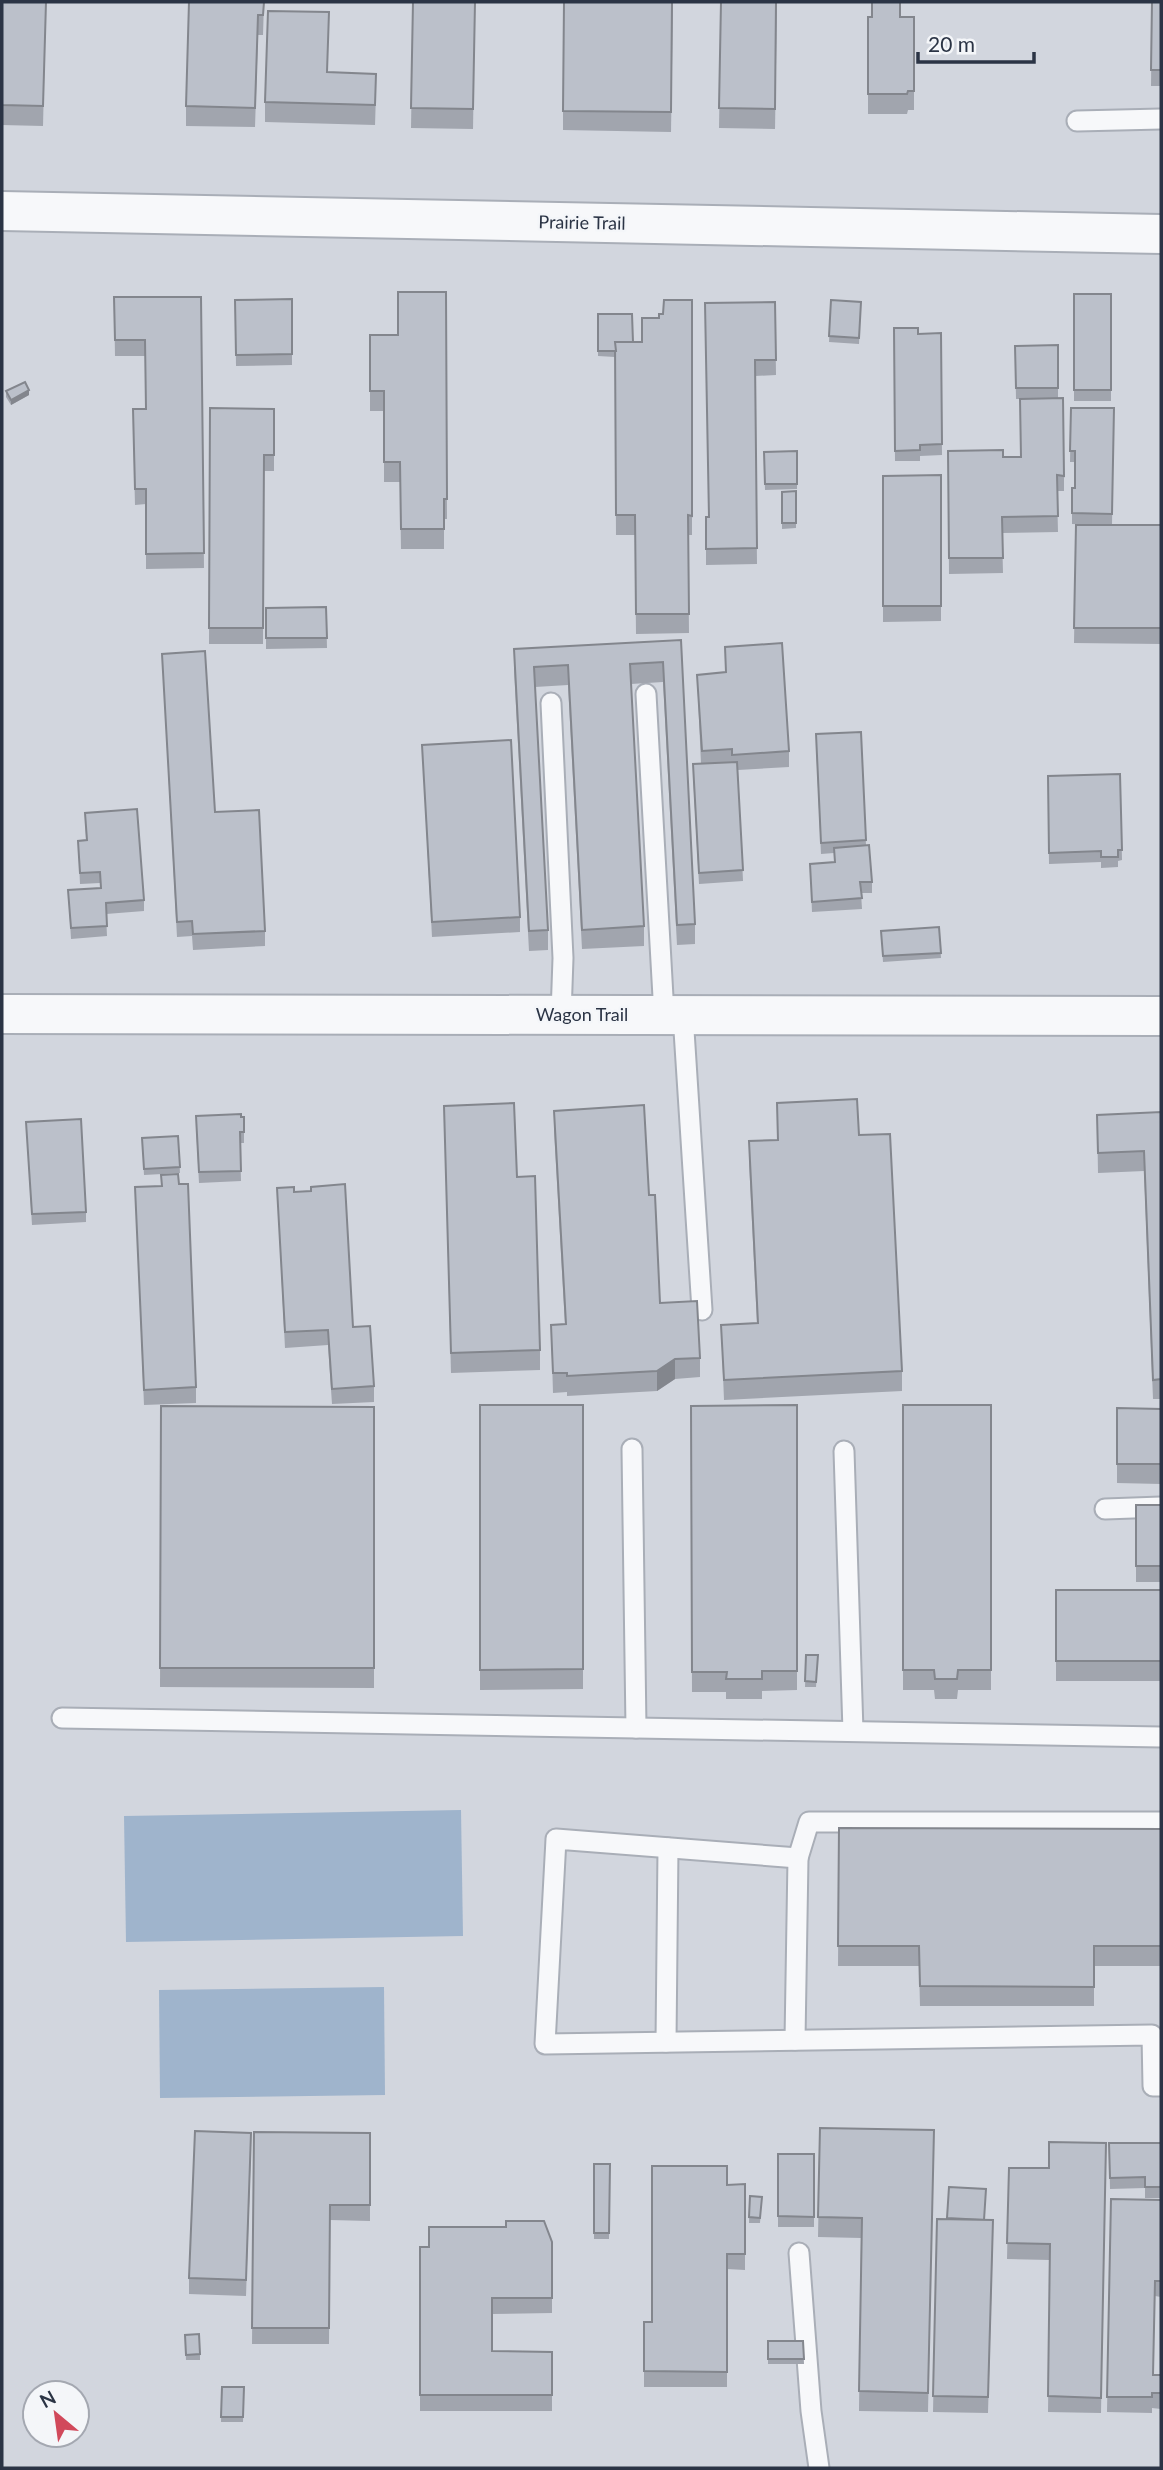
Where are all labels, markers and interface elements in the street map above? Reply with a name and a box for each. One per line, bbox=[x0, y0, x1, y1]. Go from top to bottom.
scale bar bbox=[918, 21, 1034, 65]
text: 20 m bbox=[928, 31, 975, 56]
street label: Prairie Trail bbox=[538, 210, 626, 234]
street label: Wagon Trail bbox=[536, 1003, 628, 1025]
north arrow bbox=[21, 2379, 91, 2449]
text: N bbox=[36, 2385, 59, 2412]

